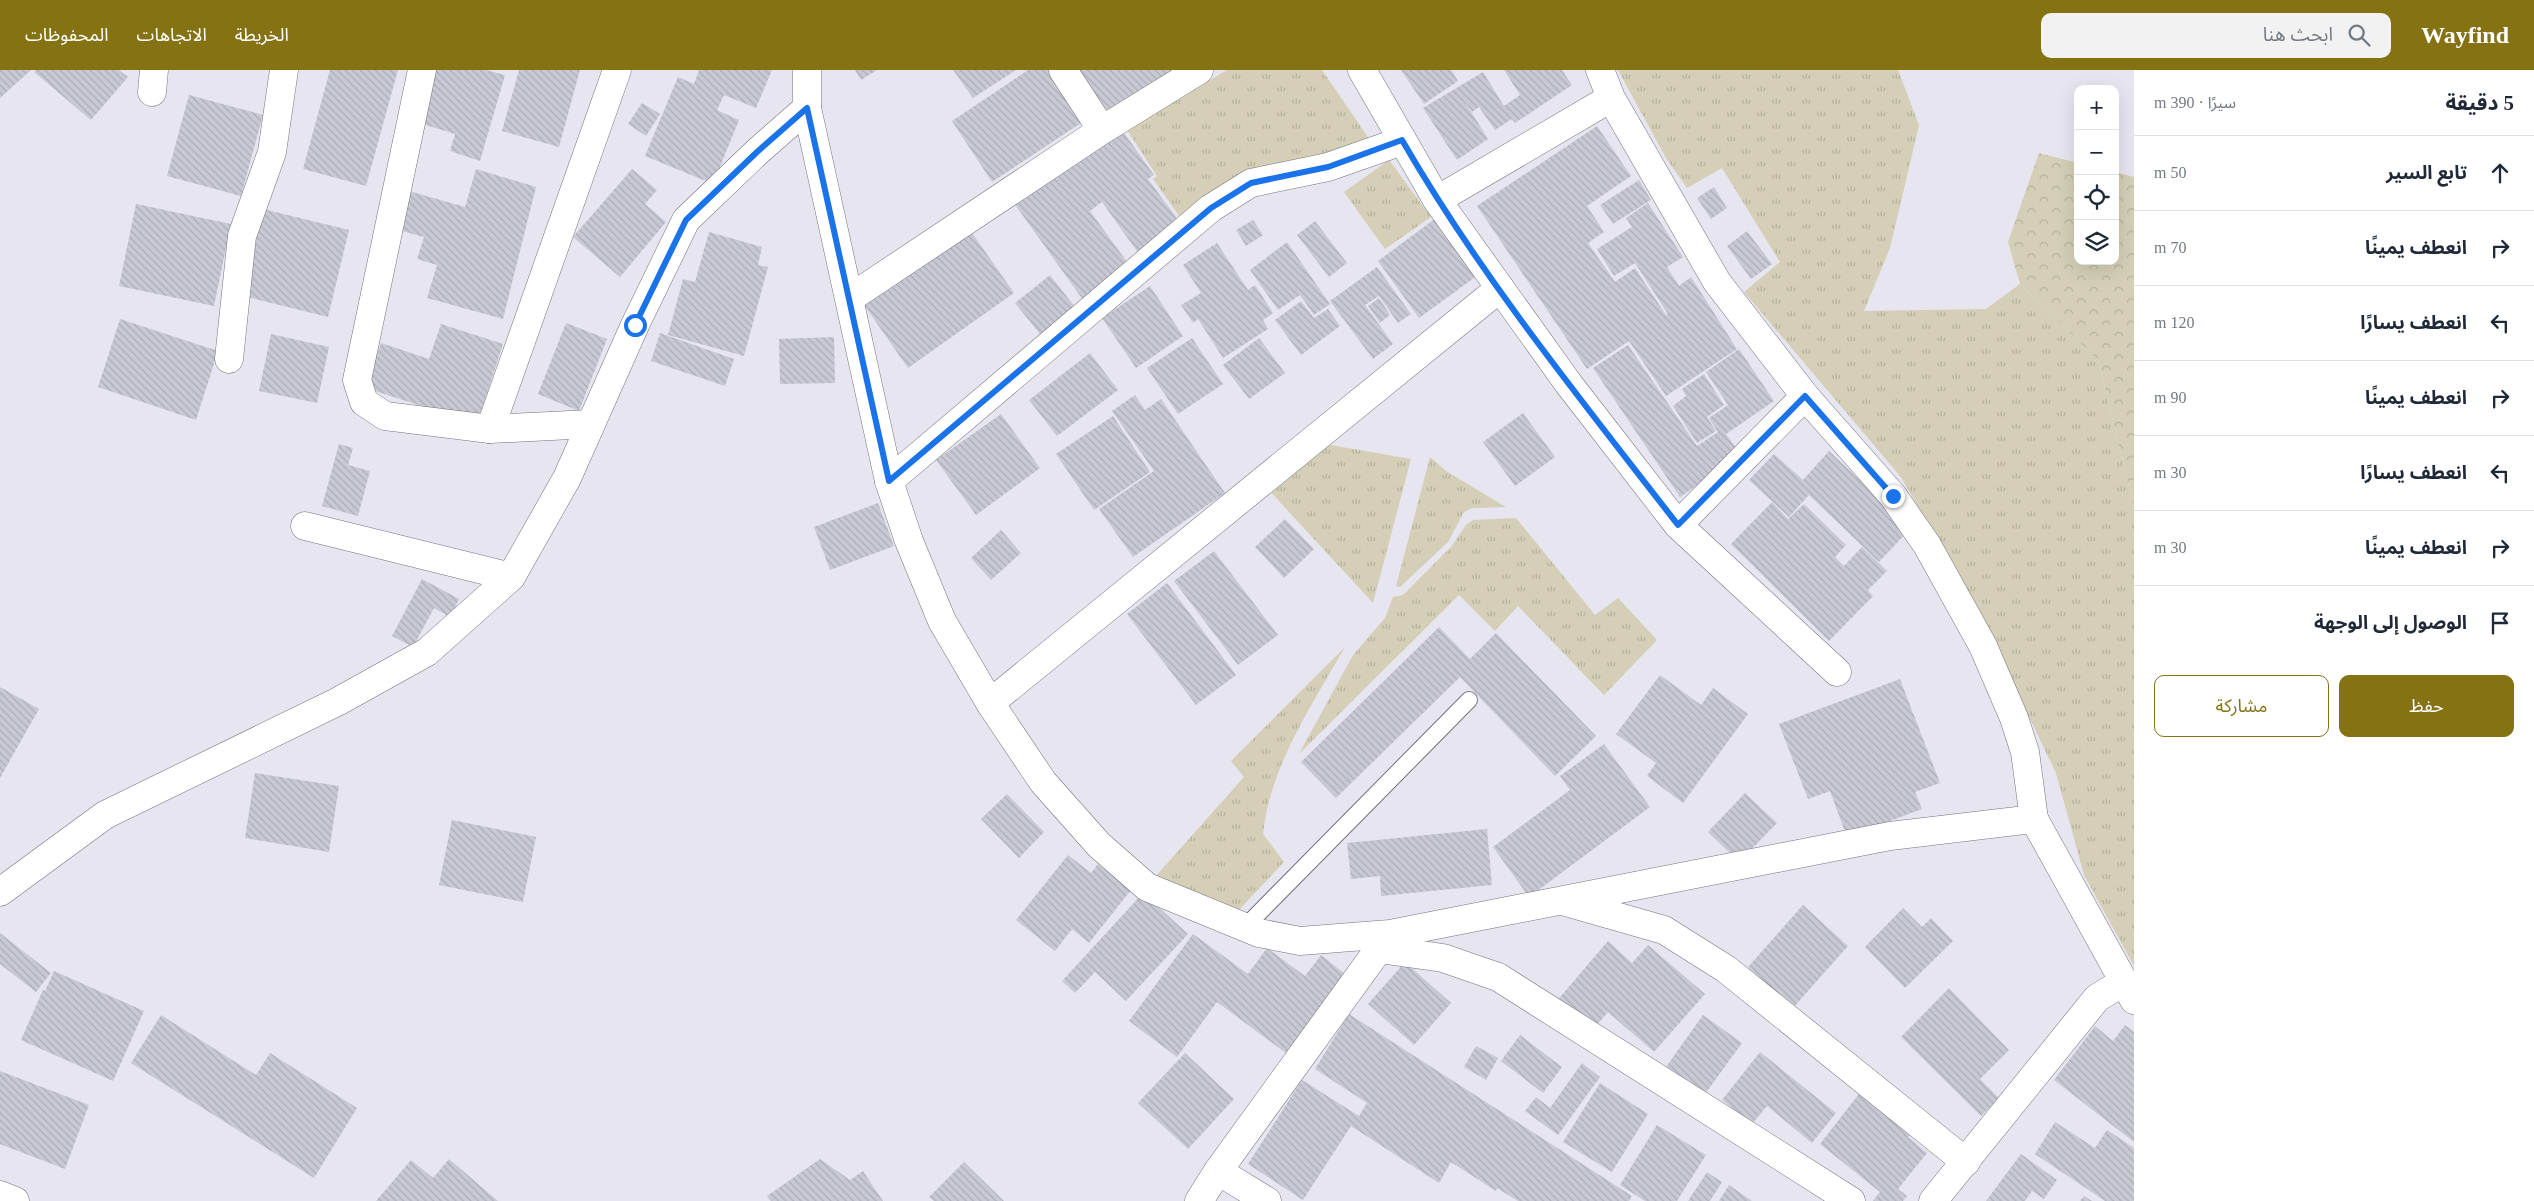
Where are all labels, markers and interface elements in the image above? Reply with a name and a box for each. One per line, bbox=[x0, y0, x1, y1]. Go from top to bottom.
search box bbox=[2041, 13, 2391, 58]
icon: search bbox=[2345, 21, 2373, 49]
text: Wayfind bbox=[2421, 22, 2509, 48]
text: ابحث هنا bbox=[2263, 24, 2333, 45]
text: المحفوظات bbox=[25, 25, 109, 45]
text: الاتجاهات bbox=[137, 25, 207, 45]
text: الخريطة bbox=[235, 25, 289, 45]
map controls bbox=[2074, 85, 2119, 265]
button: + bbox=[2074, 85, 2119, 130]
text: 5 دقيقة bbox=[2445, 91, 2514, 115]
text: سيرًا · 390 m bbox=[2154, 94, 2236, 111]
button: − bbox=[2074, 130, 2119, 175]
icon: ahead bbox=[2486, 159, 2514, 187]
text: تابع السير bbox=[2386, 162, 2467, 183]
text: 50 m bbox=[2154, 164, 2186, 181]
button: locate bbox=[2074, 175, 2119, 220]
button: layers bbox=[2074, 220, 2119, 265]
icon: right bbox=[2486, 234, 2514, 262]
text: انعطف يمينًا bbox=[2365, 237, 2467, 258]
text: 70 m bbox=[2154, 239, 2186, 256]
icon: left bbox=[2486, 309, 2514, 337]
text: انعطف يسارًا bbox=[2360, 312, 2467, 333]
route start bbox=[624, 314, 647, 337]
text: 120 m bbox=[2154, 314, 2194, 331]
icon: right bbox=[2486, 384, 2514, 412]
text: انعطف يمينًا bbox=[2365, 387, 2467, 408]
text: 90 m bbox=[2154, 389, 2186, 406]
icon: left bbox=[2486, 459, 2514, 487]
text: انعطف يسارًا bbox=[2360, 462, 2467, 483]
text: 30 m bbox=[2154, 464, 2186, 481]
route end bbox=[1882, 485, 1905, 508]
icon: right bbox=[2486, 534, 2514, 562]
text: انعطف يمينًا bbox=[2365, 537, 2467, 558]
text: 30 m bbox=[2154, 539, 2186, 556]
icon: arrive bbox=[2486, 609, 2514, 637]
text: الوصول إلى الوجهة bbox=[2314, 612, 2467, 633]
button: مشاركة bbox=[2154, 675, 2329, 737]
button: حفظ bbox=[2339, 675, 2514, 737]

